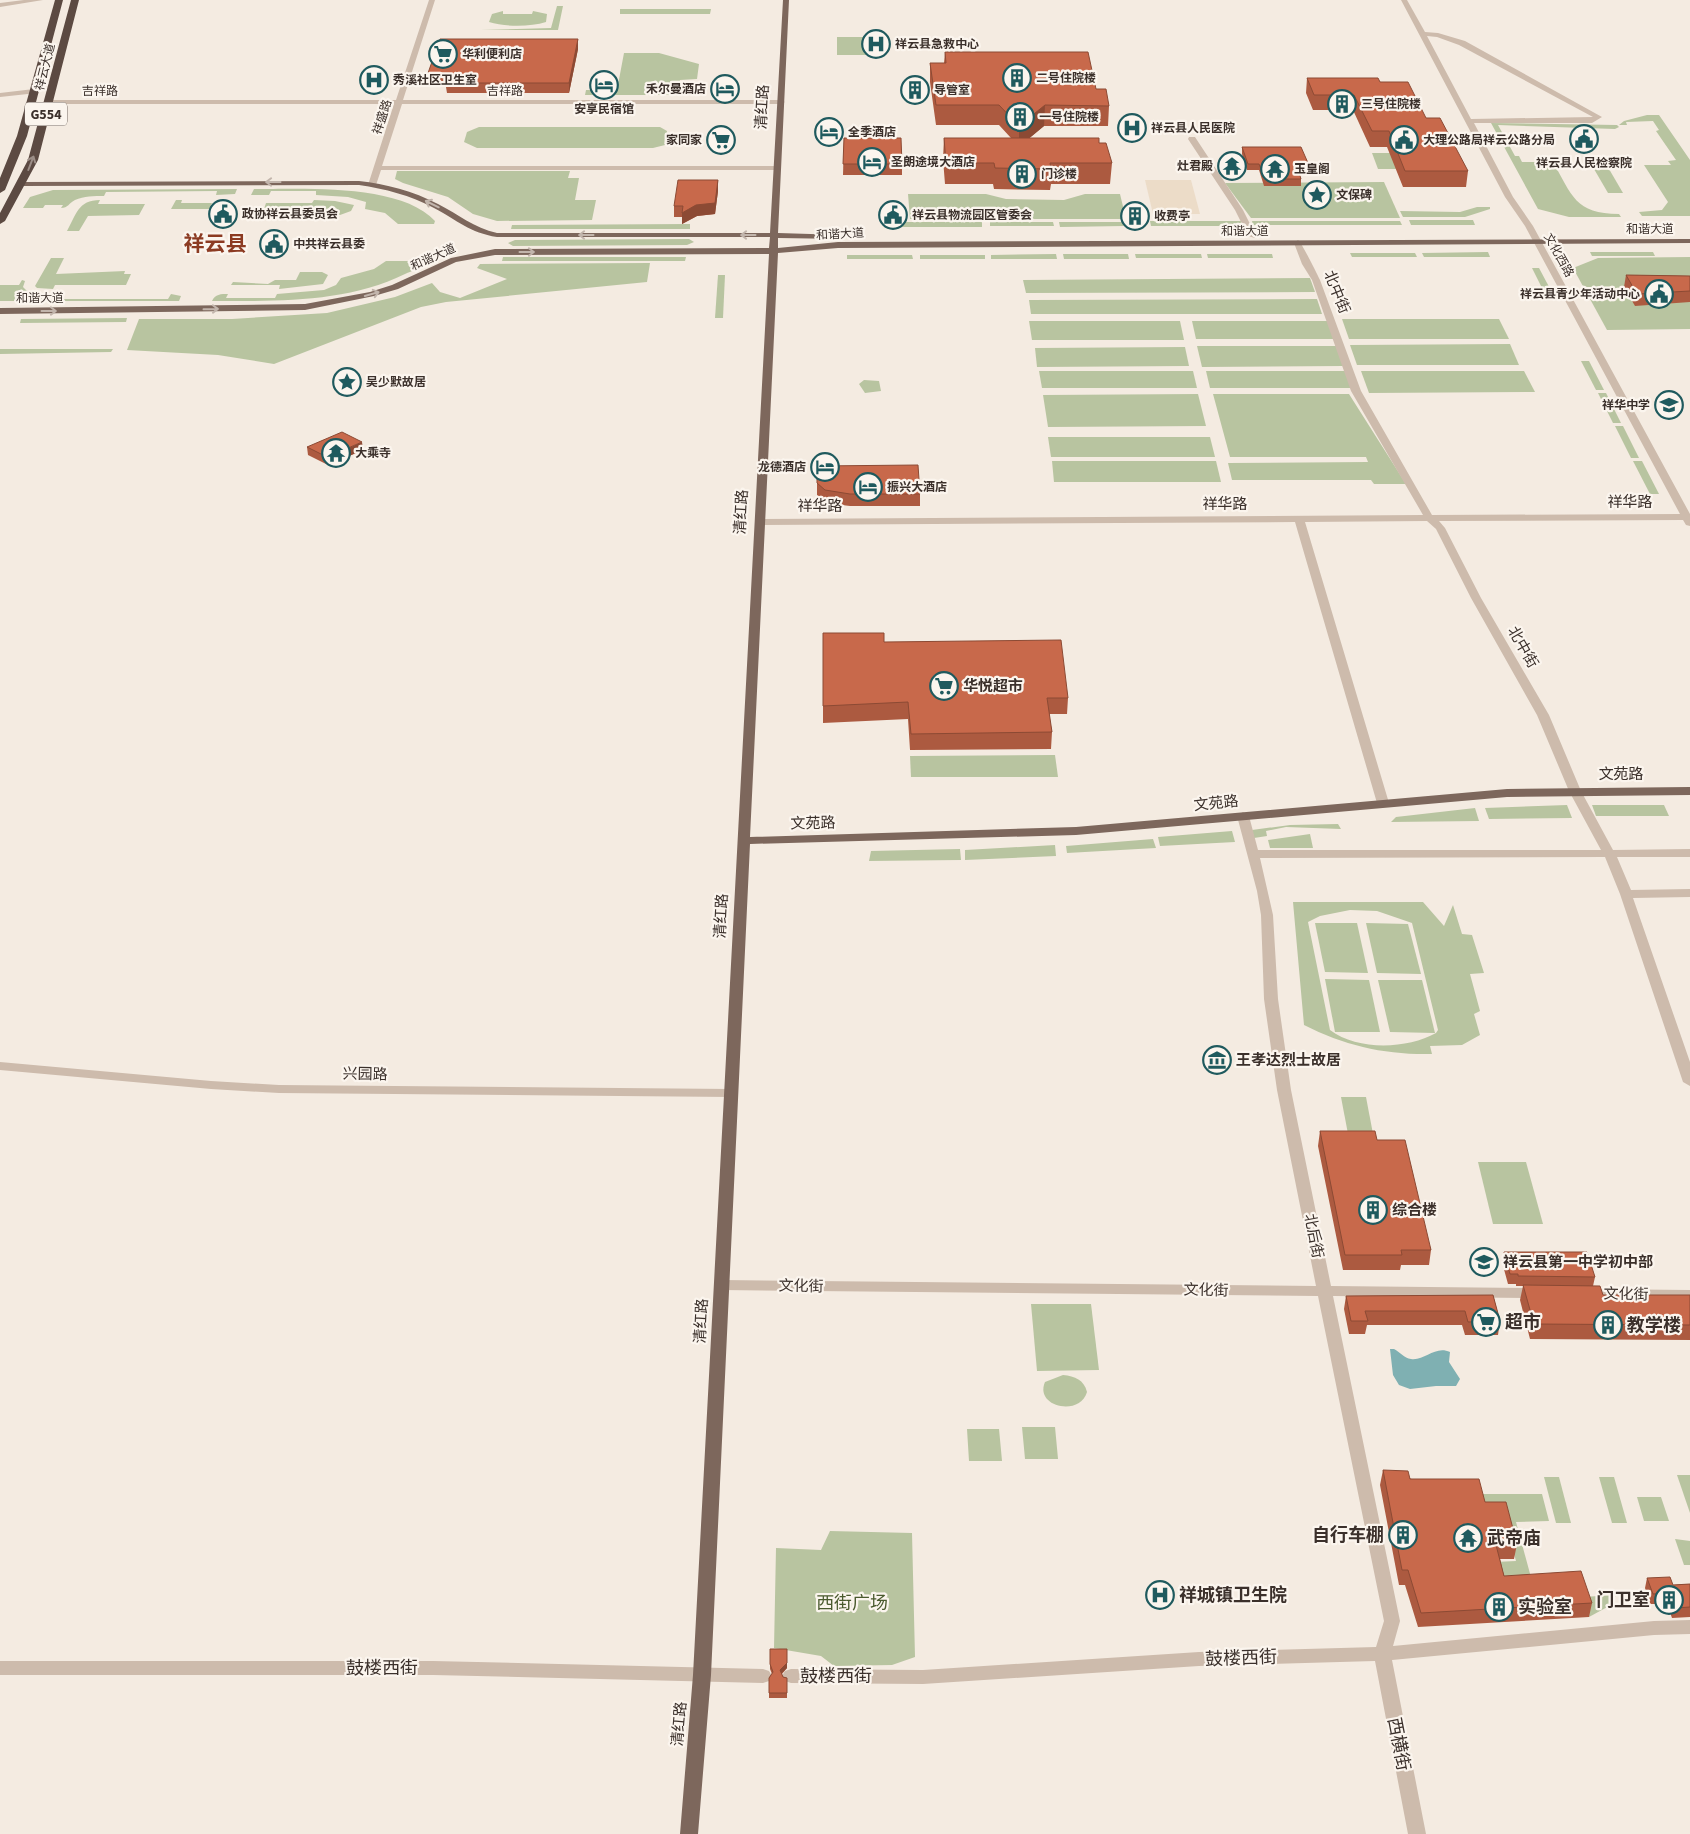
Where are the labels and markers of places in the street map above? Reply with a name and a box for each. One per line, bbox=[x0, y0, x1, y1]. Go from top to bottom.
hospital icon: 祥云县急救中心 bbox=[861, 29, 891, 59]
place label: 祥云县急救中心 bbox=[895, 36, 979, 53]
supermarket icon: 华利便利店 bbox=[428, 39, 458, 69]
place label: 华利便利店 bbox=[462, 46, 522, 63]
building icon: 二号住院楼 bbox=[1002, 63, 1032, 93]
hospital icon: 秀溪社区卫生室 bbox=[359, 65, 389, 95]
hotel icon: 安享民宿馆 bbox=[589, 70, 619, 100]
place label: 二号住院楼 bbox=[1036, 70, 1096, 87]
place label: 秀溪社区卫生室 bbox=[393, 72, 477, 89]
hotel icon: 禾尔曼酒店 bbox=[710, 74, 740, 104]
building icon: 导管室 bbox=[900, 75, 930, 105]
place label: 禾尔曼酒店 bbox=[646, 81, 706, 98]
place label: 导管室 bbox=[934, 82, 970, 99]
building icon: 三号住院楼 bbox=[1327, 89, 1357, 119]
place label: 三号住院楼 bbox=[1361, 96, 1421, 113]
place label: 安享民宿馆 bbox=[574, 101, 634, 118]
building icon: 一号住院楼 bbox=[1005, 102, 1035, 132]
place label: 一号住院楼 bbox=[1039, 109, 1099, 126]
hospital icon: 祥云县人民医院 bbox=[1117, 113, 1147, 143]
hotel icon: 全季酒店 bbox=[814, 117, 844, 147]
place label: 祥云县人民医院 bbox=[1151, 120, 1235, 137]
place label: 全季酒店 bbox=[848, 124, 896, 141]
public building icon: 祥云县人民检察院 bbox=[1569, 124, 1599, 154]
supermarket icon: 家同家 bbox=[706, 125, 736, 155]
public building icon: 大理公路局祥云公路分局 bbox=[1389, 125, 1419, 155]
place label: 家同家 bbox=[666, 132, 702, 149]
place label: 大理公路局祥云公路分局 bbox=[1423, 132, 1555, 149]
hotel icon: 圣朗途境大酒店 bbox=[857, 147, 887, 177]
temple icon: 灶君殿 bbox=[1217, 151, 1247, 181]
place label: 圣朗途境大酒店 bbox=[891, 154, 975, 171]
temple icon: 玉皇阁 bbox=[1260, 154, 1290, 184]
place label: 祥云县人民检察院 bbox=[1536, 155, 1632, 172]
place label: 灶君殿 bbox=[1177, 158, 1213, 175]
building icon: 门诊楼 bbox=[1007, 159, 1037, 189]
place label: 玉皇阁 bbox=[1294, 161, 1330, 178]
place label: 门诊楼 bbox=[1041, 166, 1077, 183]
place icon: 文保碑 bbox=[1302, 180, 1332, 210]
place label: 文保碑 bbox=[1336, 187, 1372, 204]
public building icon: 政协祥云县委员会 bbox=[208, 199, 238, 229]
public building icon: 祥云县物流园区管委会 bbox=[878, 200, 908, 230]
building icon: 收费亭 bbox=[1120, 201, 1150, 231]
place label: 政协祥云县委员会 bbox=[242, 206, 338, 223]
place label: 祥云县物流园区管委会 bbox=[912, 207, 1032, 224]
place label: 收费亭 bbox=[1154, 208, 1190, 225]
public building icon: 中共祥云县委 bbox=[259, 229, 289, 259]
place label: 中共祥云县委 bbox=[293, 236, 365, 253]
public building icon: 祥云县青少年活动中心 bbox=[1644, 279, 1674, 309]
place label: 祥云县青少年活动中心 bbox=[1520, 286, 1640, 303]
place icon: 吴少默故居 bbox=[332, 367, 362, 397]
place label: 吴少默故居 bbox=[366, 374, 426, 391]
school or university icon: 祥华中学 bbox=[1654, 390, 1684, 420]
place label: 祥华中学 bbox=[1602, 397, 1650, 414]
temple icon: 大乘寺 bbox=[321, 438, 351, 468]
place label: 大乘寺 bbox=[355, 445, 391, 462]
hotel icon: 龙德酒店 bbox=[810, 452, 840, 482]
place label: 龙德酒店 bbox=[758, 459, 806, 476]
hotel icon: 振兴大酒店 bbox=[853, 472, 883, 502]
place label: 振兴大酒店 bbox=[887, 479, 947, 496]
supermarket icon: 华悦超市 bbox=[929, 671, 959, 701]
place label: 华悦超市 bbox=[963, 676, 1023, 697]
museum icon: 王孝达烈士故居 bbox=[1202, 1045, 1232, 1075]
place label: 王孝达烈士故居 bbox=[1236, 1050, 1341, 1071]
building icon: 综合楼 bbox=[1358, 1195, 1388, 1225]
place label: 综合楼 bbox=[1392, 1200, 1437, 1221]
school or university icon: 祥云县第一中学初中部 bbox=[1469, 1247, 1499, 1277]
place label: 祥云县第一中学初中部 bbox=[1503, 1252, 1653, 1273]
supermarket icon: 超市 bbox=[1471, 1307, 1501, 1337]
place label: 超市 bbox=[1505, 1310, 1541, 1335]
building icon: 教学楼 bbox=[1593, 1310, 1623, 1340]
place label: 教学楼 bbox=[1627, 1313, 1681, 1338]
building icon: 自行车棚 bbox=[1388, 1520, 1418, 1550]
place label: 自行车棚 bbox=[1312, 1523, 1384, 1548]
temple icon: 武帝庙 bbox=[1453, 1523, 1483, 1553]
place label: 武帝庙 bbox=[1487, 1526, 1541, 1551]
hospital icon: 祥城镇卫生院 bbox=[1145, 1580, 1175, 1610]
place label: 祥城镇卫生院 bbox=[1179, 1583, 1287, 1608]
building icon: 门卫室 bbox=[1654, 1585, 1684, 1615]
place label: 门卫室 bbox=[1596, 1588, 1650, 1613]
building icon: 实验室 bbox=[1484, 1592, 1514, 1622]
place label: 实验室 bbox=[1518, 1595, 1572, 1620]

